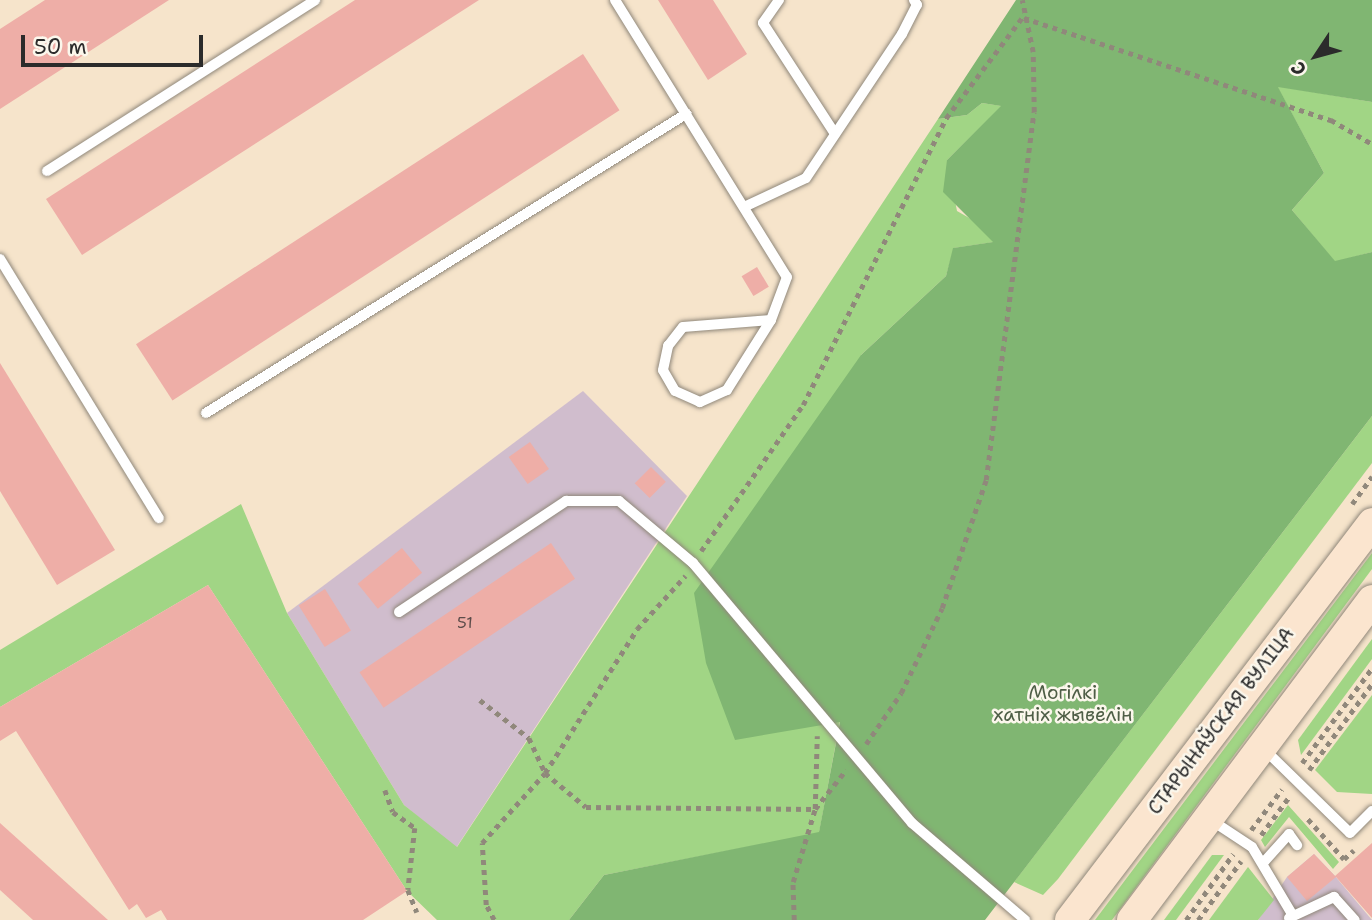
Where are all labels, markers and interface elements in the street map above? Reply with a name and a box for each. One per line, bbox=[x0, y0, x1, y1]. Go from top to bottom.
scale bar bbox=[24, 21, 206, 65]
north arrow bbox=[1281, 21, 1351, 91]
text: 50 m bbox=[34, 33, 87, 61]
text: С bbox=[1285, 57, 1312, 81]
house number: 51 bbox=[457, 613, 473, 633]
street label: СТАРЫНАЎСКАЯ ВУЛІЦА bbox=[1143, 623, 1299, 819]
park label: Могілкі хатніх жывёлін bbox=[994, 682, 1132, 726]

